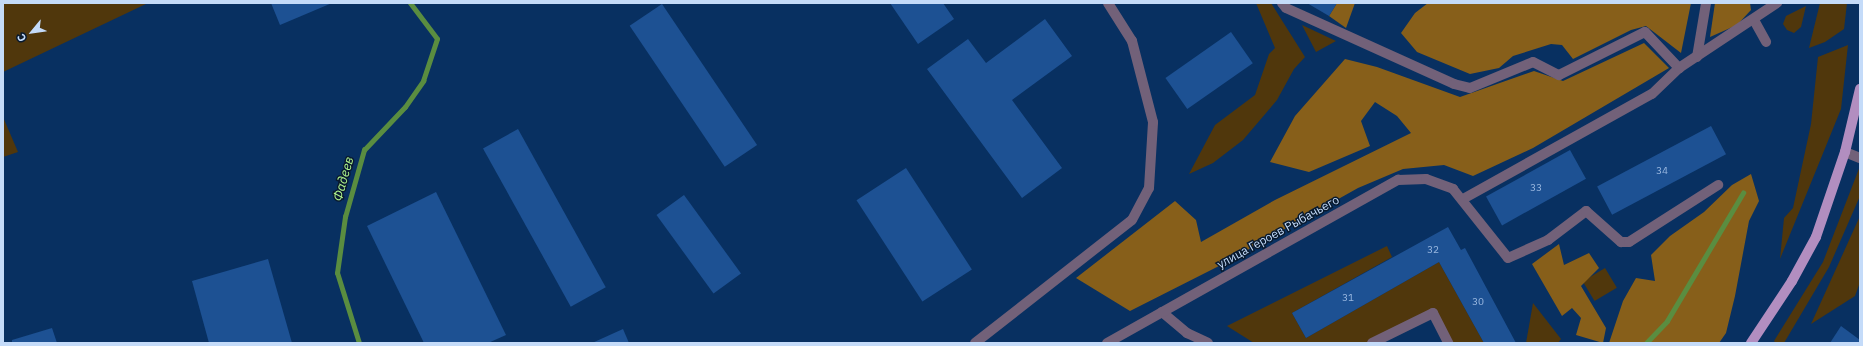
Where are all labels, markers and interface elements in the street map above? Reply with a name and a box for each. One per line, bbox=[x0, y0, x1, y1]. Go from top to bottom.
north arrow bbox=[12, 12, 52, 52]
text: С bbox=[14, 31, 29, 44]
water label: Фадеев bbox=[330, 155, 358, 203]
house number: 34 bbox=[1656, 165, 1668, 177]
house number: 33 bbox=[1530, 182, 1542, 194]
street label: улица Героев Рыбачьего bbox=[1214, 192, 1342, 272]
house number: 32 bbox=[1427, 244, 1439, 256]
house number: 31 bbox=[1342, 292, 1354, 304]
house number: 30 bbox=[1472, 296, 1484, 308]

